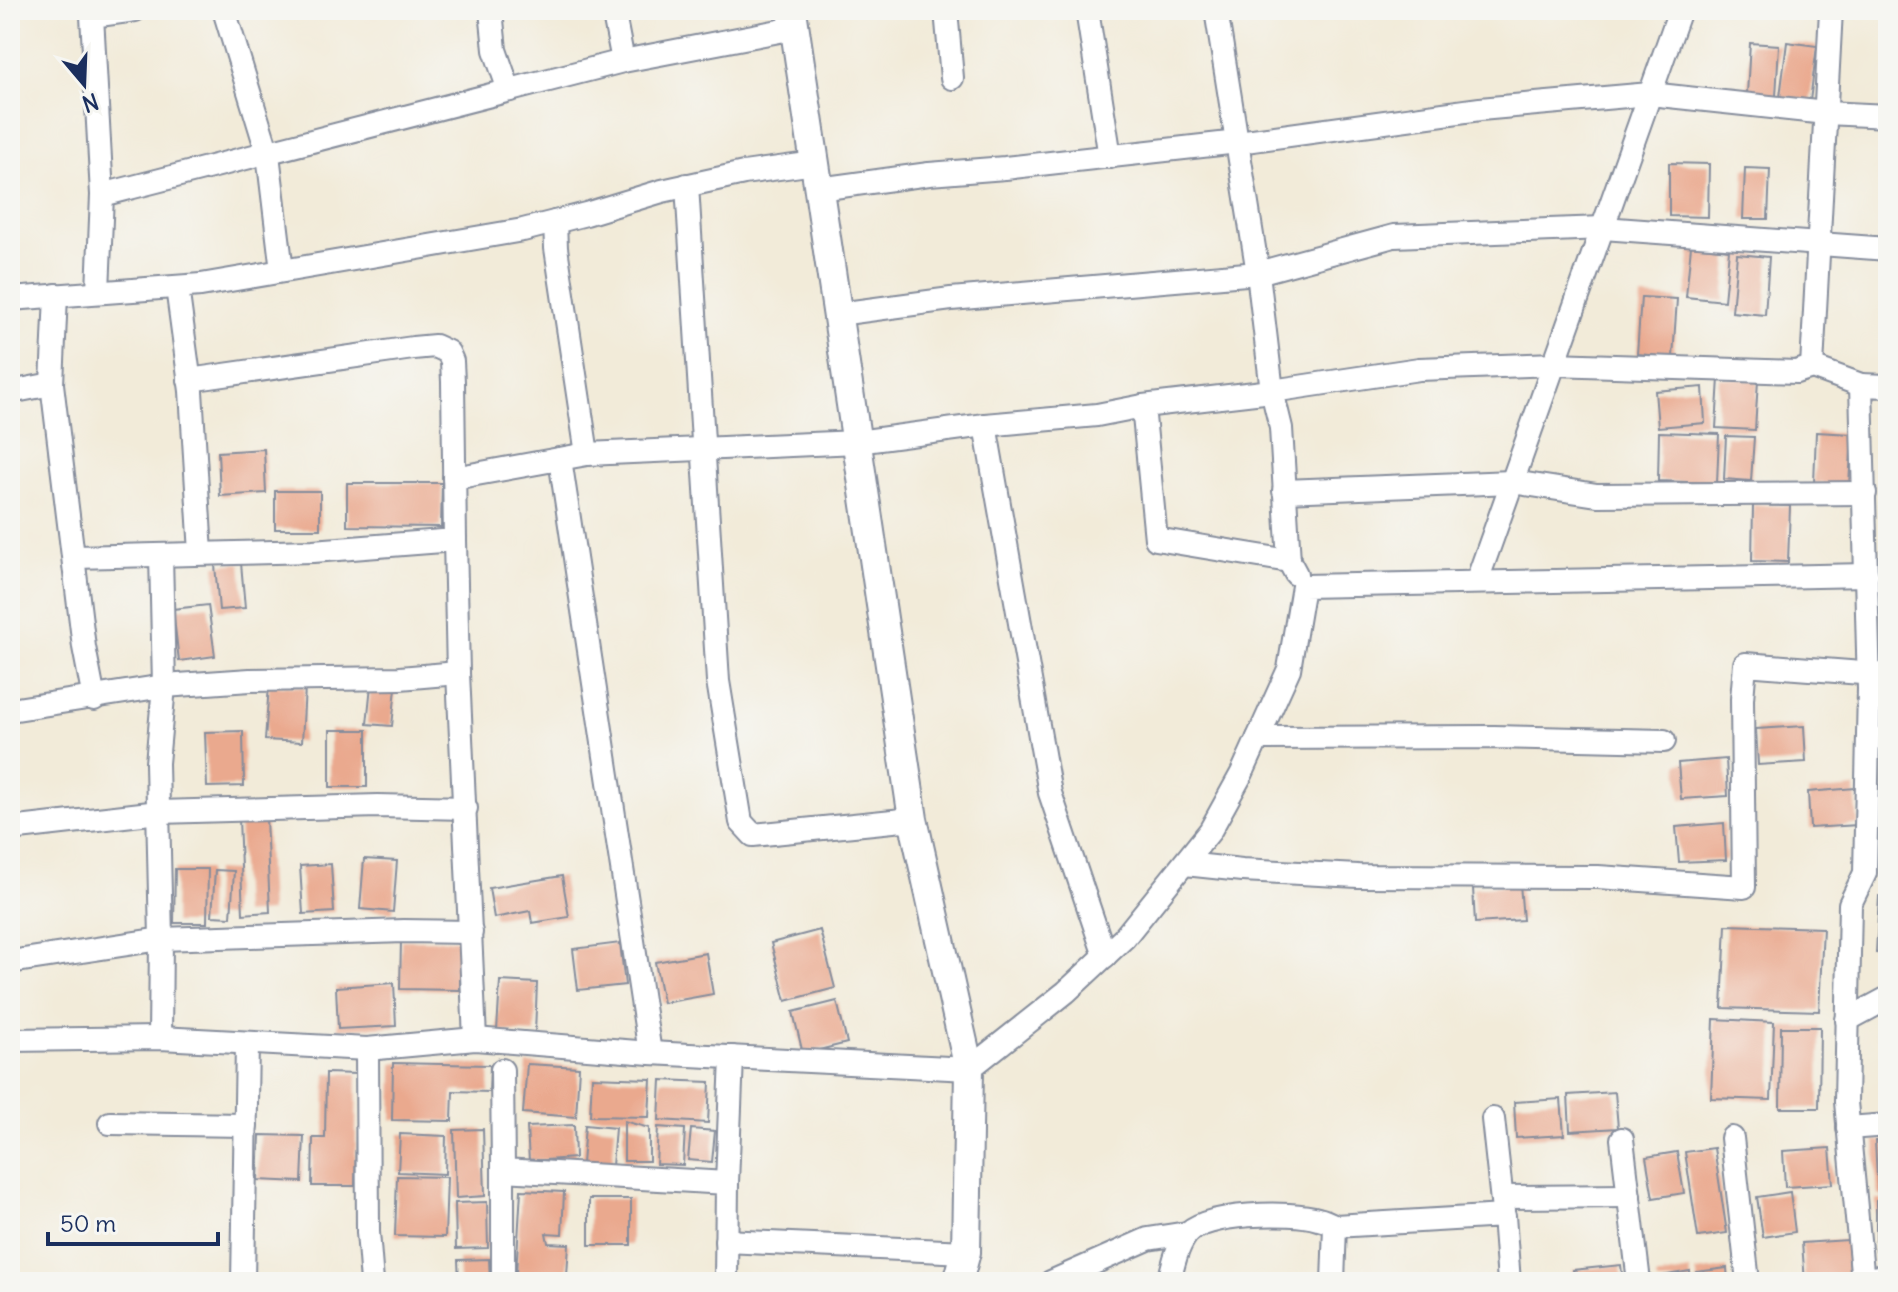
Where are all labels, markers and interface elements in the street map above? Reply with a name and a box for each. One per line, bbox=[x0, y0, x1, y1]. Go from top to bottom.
north arrow bbox=[44, 44, 124, 124]
text: N bbox=[79, 87, 102, 119]
scale bar bbox=[48, 1196, 218, 1246]
text: 50 m bbox=[60, 1208, 116, 1238]

